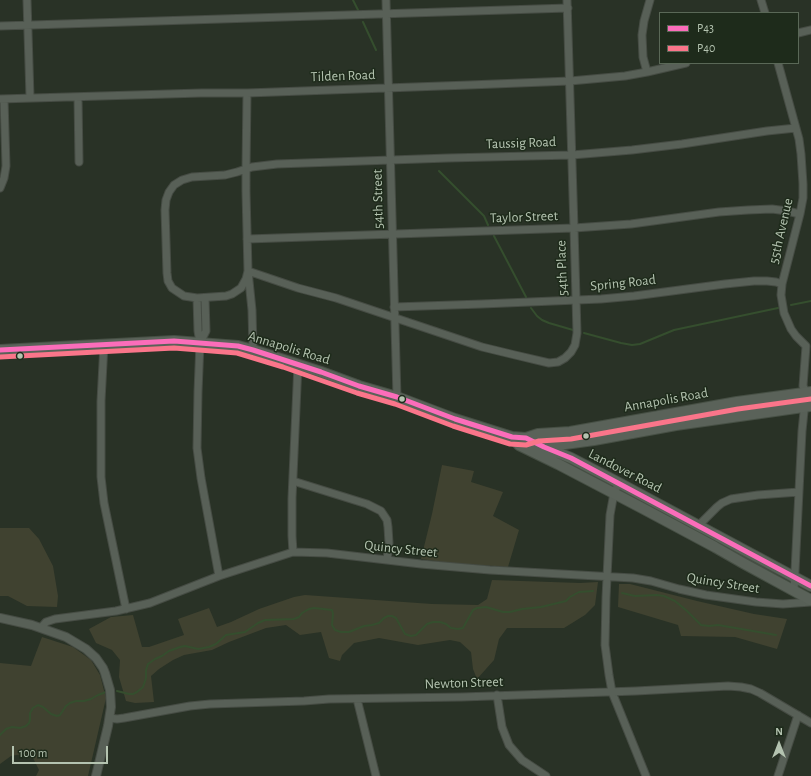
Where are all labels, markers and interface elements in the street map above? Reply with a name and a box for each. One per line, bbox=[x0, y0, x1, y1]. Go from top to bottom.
legend bbox=[659, 12, 799, 64]
text: P43 bbox=[697, 22, 714, 34]
text: P40 bbox=[697, 42, 715, 54]
street label: Tilden Road bbox=[310, 66, 376, 86]
street label: Taussig Road bbox=[486, 133, 556, 153]
street label: 54th Street bbox=[369, 169, 387, 229]
street label: 55th Avenue bbox=[765, 197, 797, 265]
street label: Taylor Street bbox=[490, 207, 558, 227]
street label: 54th Place bbox=[553, 240, 571, 296]
street label: Spring Road bbox=[589, 271, 657, 295]
street label: Annapolis Road bbox=[246, 328, 332, 368]
unlabelled marker bbox=[15, 351, 25, 361]
street label: Annapolis Road bbox=[623, 384, 709, 416]
unlabelled marker bbox=[397, 394, 407, 404]
unlabelled marker bbox=[581, 431, 591, 441]
street label: Landover Road bbox=[585, 445, 665, 497]
street label: Quincy Street bbox=[364, 537, 438, 561]
street label: Quincy Street bbox=[685, 569, 761, 597]
street label: Newton Street bbox=[424, 673, 504, 693]
north arrow bbox=[759, 724, 799, 764]
text: N bbox=[775, 726, 783, 737]
scale bar bbox=[14, 738, 110, 764]
text: 100 m bbox=[19, 747, 47, 759]

